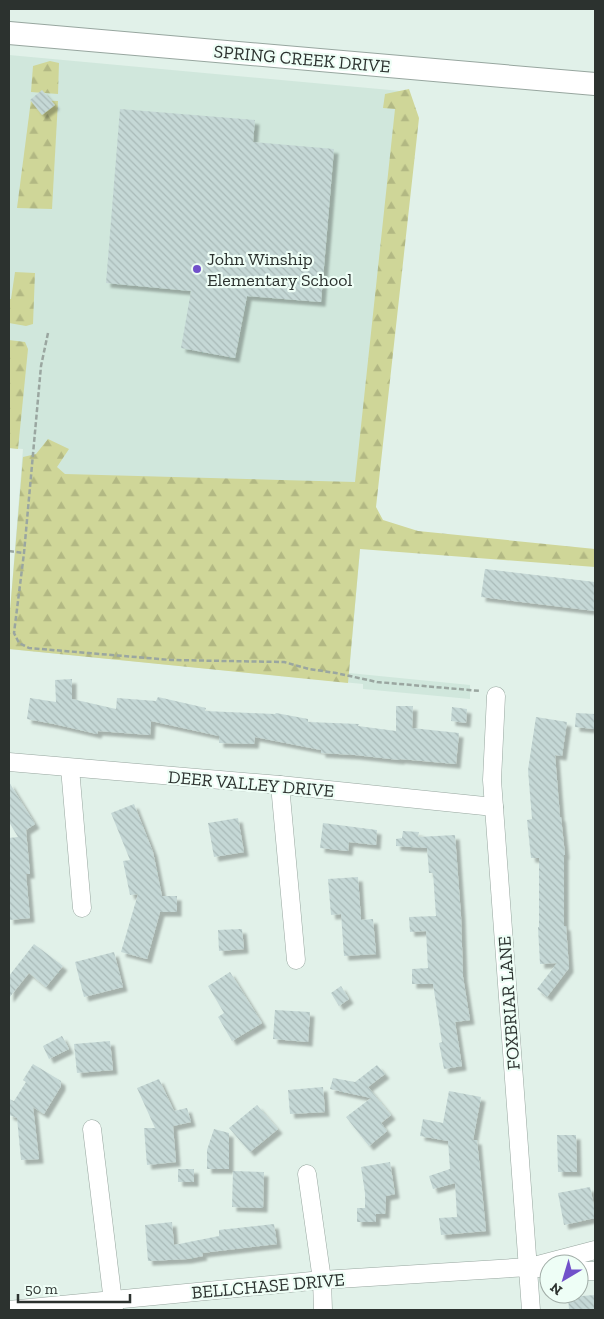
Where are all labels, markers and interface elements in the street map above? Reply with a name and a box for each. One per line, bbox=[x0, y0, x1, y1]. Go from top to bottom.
street label: SPRING CREEK DRIVE bbox=[213, 40, 391, 78]
place label: John Winship Elementary School bbox=[207, 248, 352, 291]
marker: John Winship Elementary School bbox=[191, 263, 203, 275]
street label: DEER VALLEY DRIVE bbox=[167, 766, 335, 802]
street label: FOXBRIAR LANE bbox=[493, 935, 525, 1071]
north arrow bbox=[539, 1254, 589, 1304]
street label: BELLCHASE DRIVE bbox=[190, 1268, 346, 1304]
scale bar bbox=[18, 1272, 130, 1304]
text: N bbox=[547, 1279, 566, 1299]
text: 50 m bbox=[25, 1280, 58, 1298]

